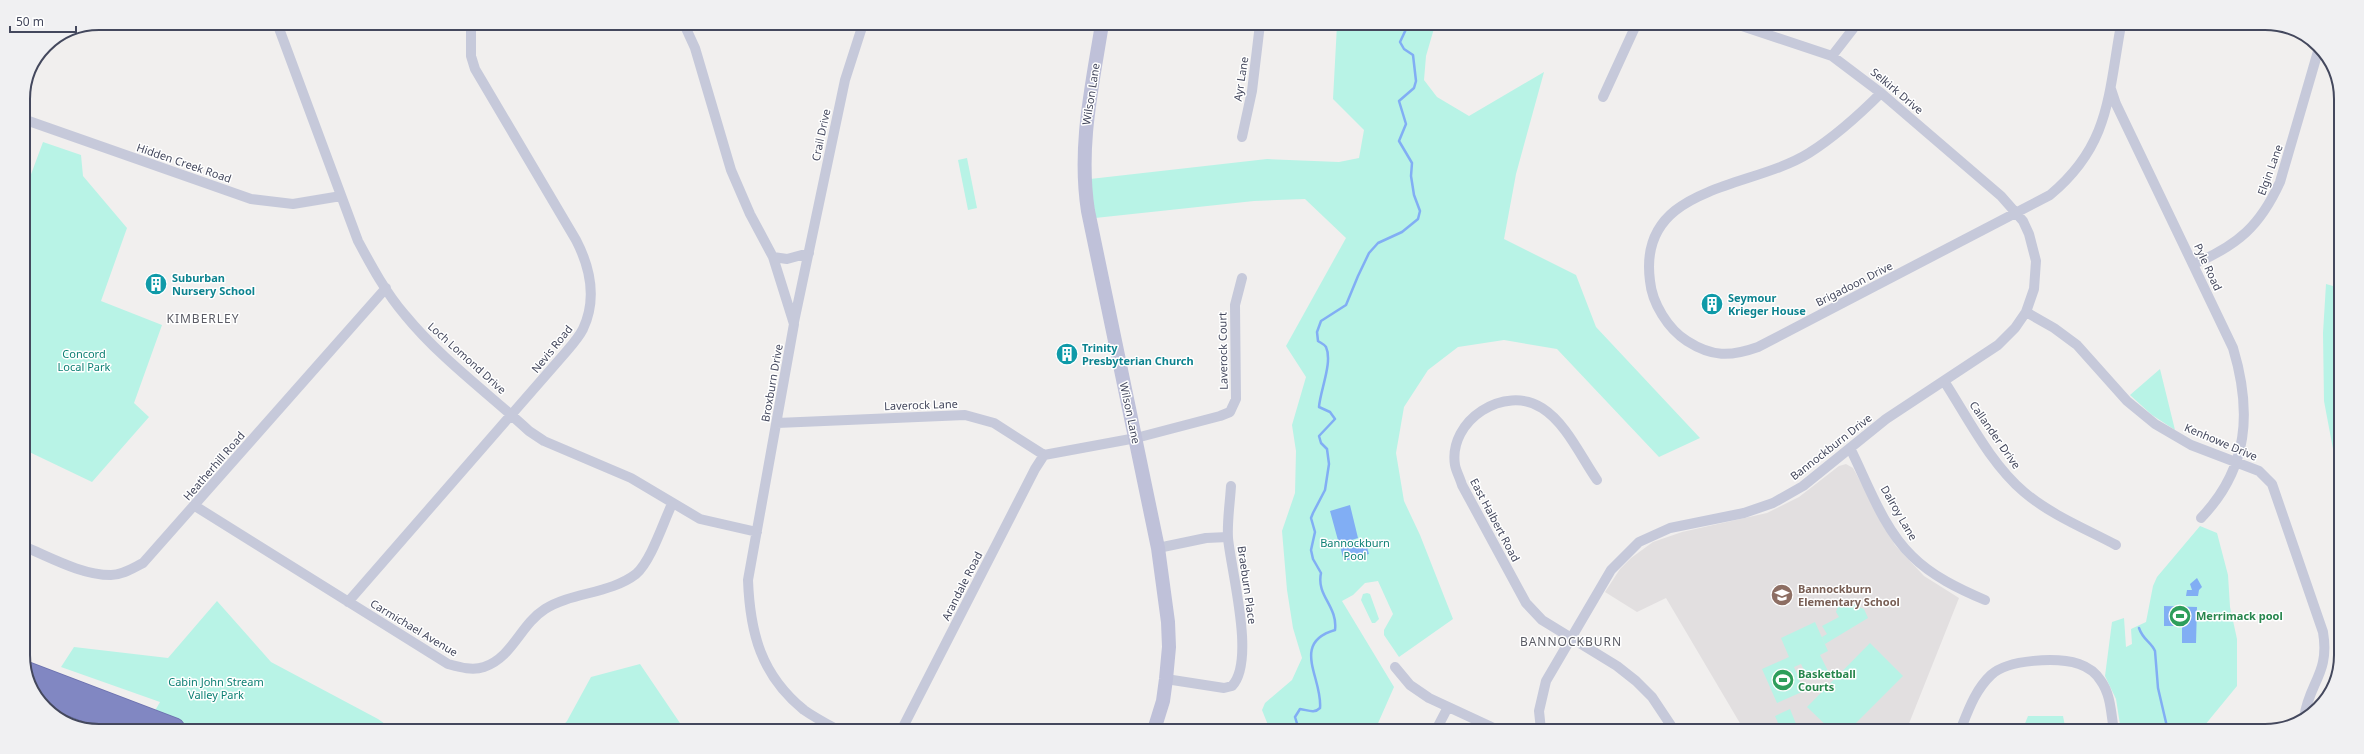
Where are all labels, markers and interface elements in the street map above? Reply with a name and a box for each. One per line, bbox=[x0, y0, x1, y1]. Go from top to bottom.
scale bar bbox=[10, 8, 76, 34]
text: 50 m bbox=[16, 13, 44, 30]
street label: Ayr Lane bbox=[1230, 56, 1251, 102]
street label: Wilson Lane bbox=[1078, 62, 1103, 126]
street label: Selkirk Drive bbox=[1868, 64, 1927, 117]
street label: Crail Drive bbox=[808, 107, 833, 162]
street label: Hidden Creek Road bbox=[135, 139, 234, 186]
street label: Elgin Lane bbox=[2253, 142, 2286, 197]
street label: Pyle Road bbox=[2191, 241, 2226, 293]
street label: Brigadoon Drive bbox=[1813, 258, 1895, 309]
place label: Suburban Nursery School bbox=[172, 270, 255, 298]
building icon: Suburban Nursery School bbox=[143, 271, 169, 297]
place label: Seymour Krieger House bbox=[1728, 290, 1806, 318]
building icon: Seymour Krieger House bbox=[1699, 291, 1725, 317]
district label: KIMBERLEY bbox=[166, 310, 240, 327]
street label: Laverock Court bbox=[1214, 312, 1231, 390]
street label: Loch Lomond Drive bbox=[425, 318, 510, 397]
street label: Nevis Road bbox=[528, 322, 575, 376]
place label: Trinity Presbyterian Church bbox=[1082, 340, 1194, 368]
building icon: Trinity Presbyterian Church bbox=[1054, 341, 1080, 367]
street label: Broxburn Drive bbox=[757, 343, 786, 423]
park label: Concord Local Park bbox=[58, 346, 111, 374]
street label: Wilson Lane bbox=[1117, 381, 1144, 445]
street label: Laverock Lane bbox=[884, 396, 958, 413]
street label: Callander Drive bbox=[1967, 398, 2024, 472]
street label: Bannockburn Drive bbox=[1787, 410, 1875, 483]
street label: Kenhowe Drive bbox=[2182, 419, 2260, 464]
street label: Heatherhill Road bbox=[180, 428, 248, 503]
street label: East Halbert Road bbox=[1467, 475, 1524, 564]
street label: Dalroy Lane bbox=[1878, 482, 1921, 543]
park label: Bannockburn Pool bbox=[1320, 535, 1390, 563]
street label: Braeburn Place bbox=[1235, 545, 1260, 625]
street label: Arandale Road bbox=[938, 549, 985, 623]
place label: Bannockburn Elementary School bbox=[1798, 581, 1900, 609]
school or university icon: Bannockburn Elementary School bbox=[1769, 582, 1795, 608]
street label: Carmichael Avenue bbox=[368, 596, 461, 660]
sports icon: Merrimack pool bbox=[2167, 603, 2193, 629]
place label: Merrimack pool bbox=[2196, 608, 2283, 623]
district label: BANNOCKBURN bbox=[1520, 633, 1622, 650]
place label: Basketball Courts bbox=[1798, 666, 1856, 694]
sports icon: Basketball Courts bbox=[1770, 667, 1796, 693]
park label: Cabin John Stream Valley Park bbox=[168, 674, 264, 702]

